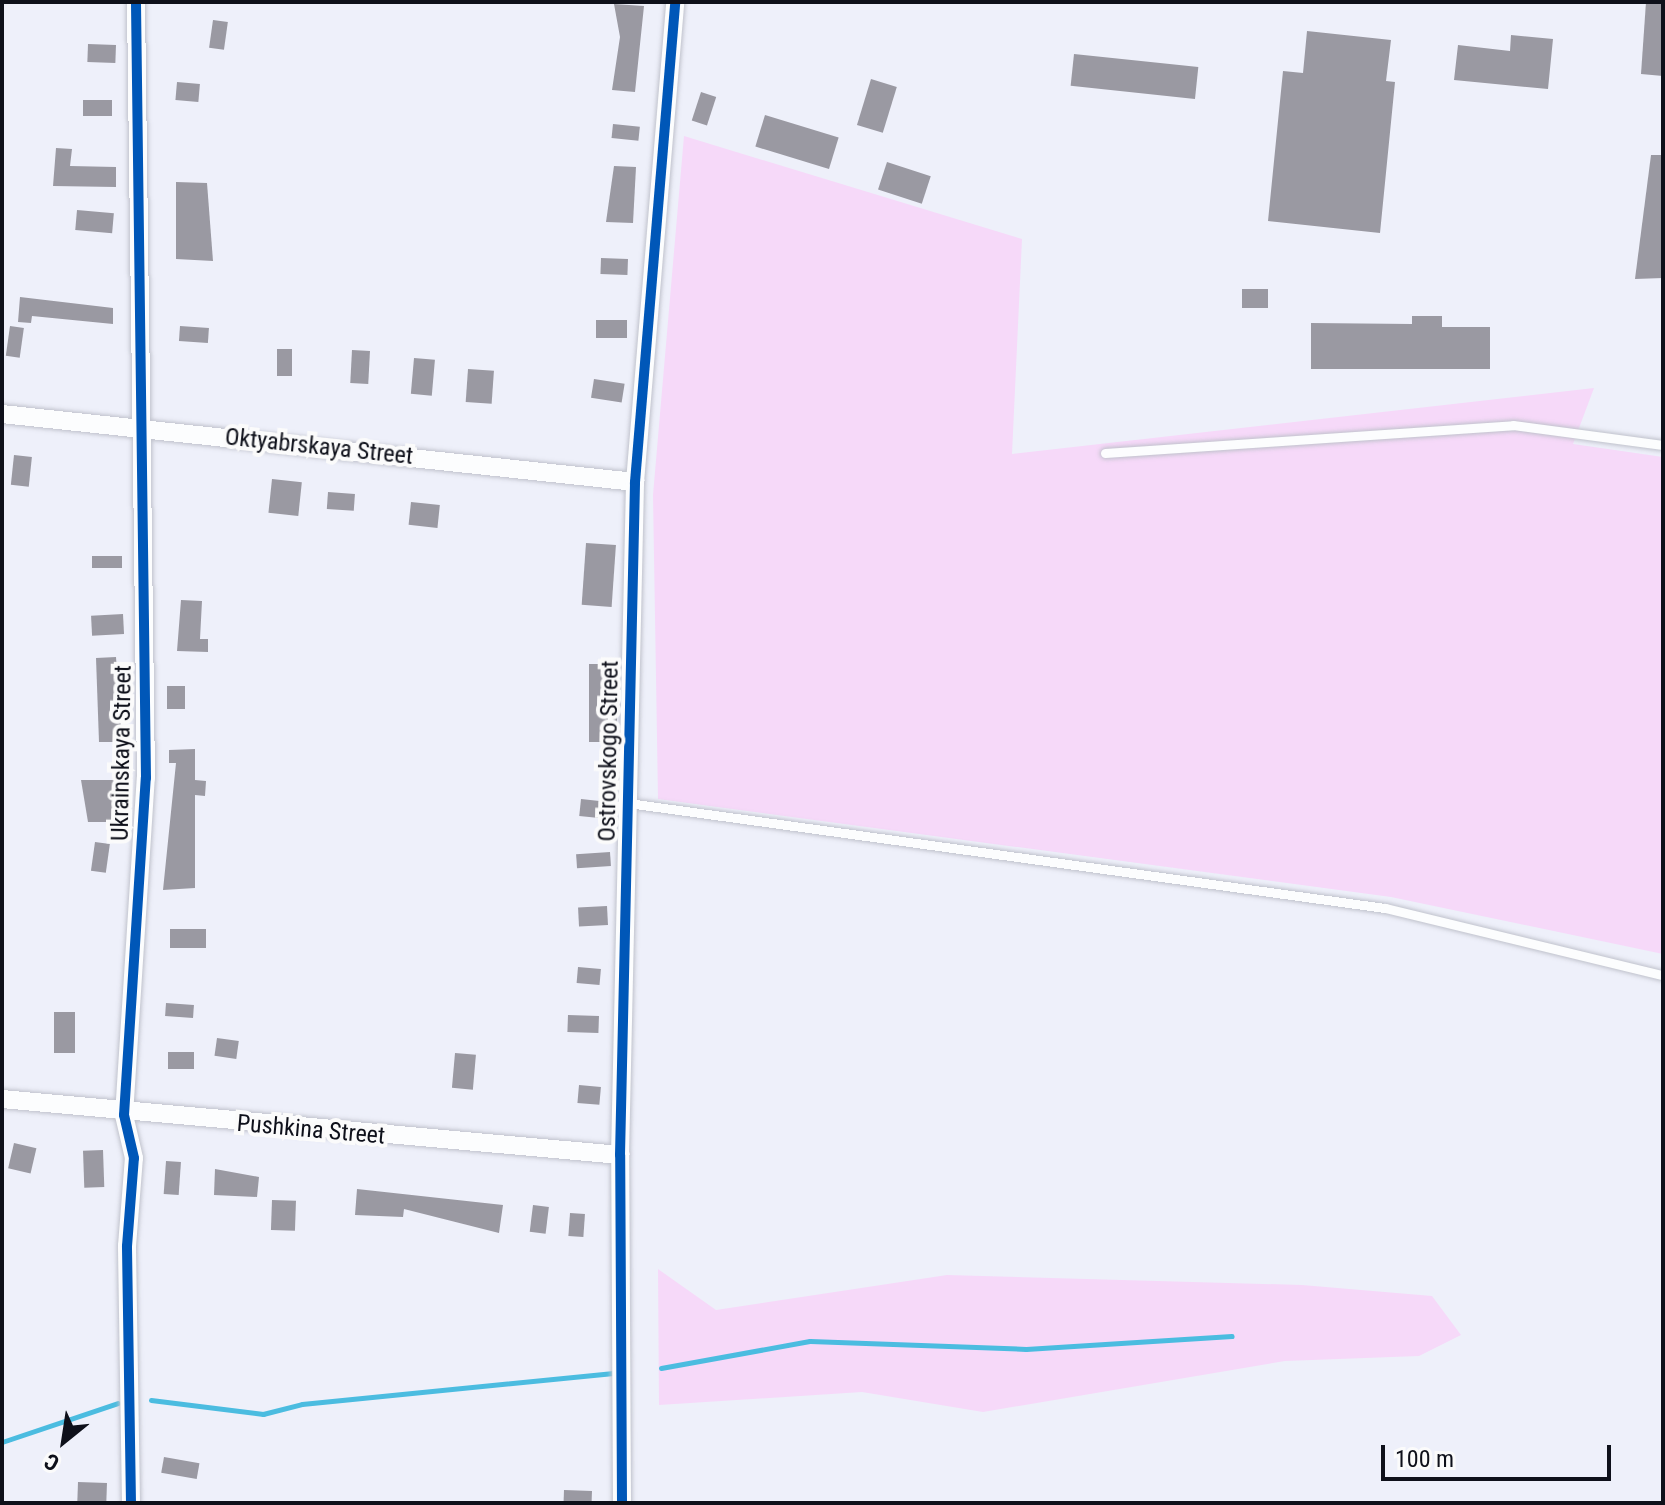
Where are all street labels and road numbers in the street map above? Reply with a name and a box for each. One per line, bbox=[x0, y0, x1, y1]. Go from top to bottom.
street label: Oktyabrskaya Street bbox=[224, 423, 414, 471]
street label: Ostrovskogo Street bbox=[593, 660, 625, 842]
street label: Ukrainskaya Street bbox=[106, 665, 138, 841]
street label: Pushkina Street bbox=[236, 1109, 386, 1151]

